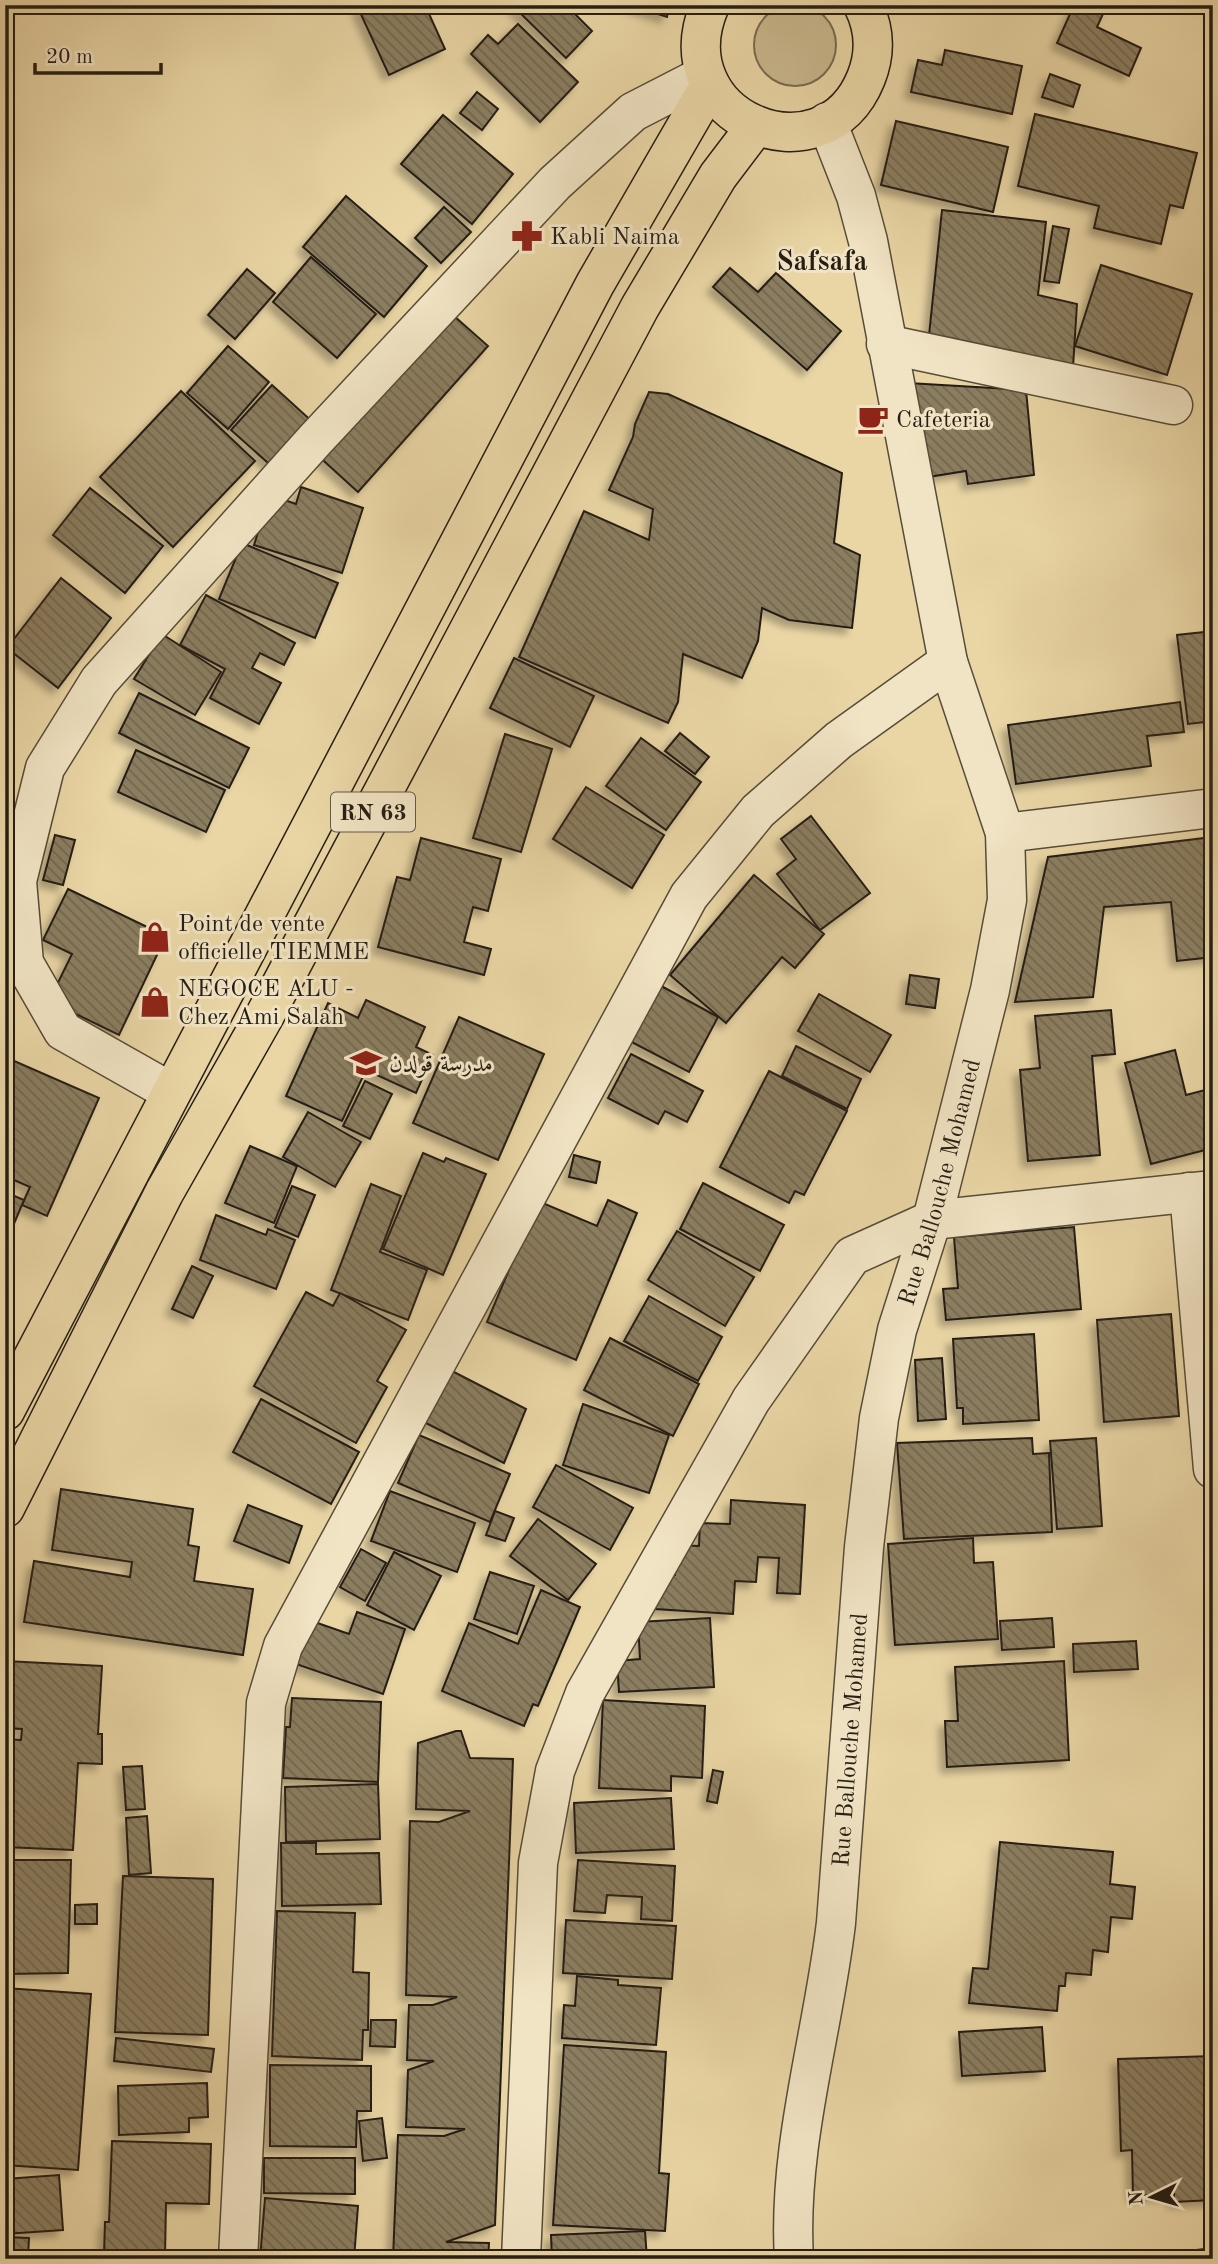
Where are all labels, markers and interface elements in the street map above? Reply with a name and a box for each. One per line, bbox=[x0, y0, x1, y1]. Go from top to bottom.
scale bar bbox=[35, 32, 161, 76]
text: 20 m bbox=[46, 47, 93, 68]
pharmacy icon: Kabli Naima bbox=[510, 219, 544, 253]
place label: Kabli Naima bbox=[550, 226, 680, 250]
district label: Safsafa bbox=[776, 249, 868, 277]
cafe icon: Cafeteria bbox=[856, 402, 890, 436]
place label: Cafeteria bbox=[896, 409, 991, 433]
road number: RN 63 bbox=[331, 792, 415, 832]
place label: Point de vente officielle TIEMME bbox=[178, 913, 369, 965]
shop icon: Point de vente officielle TIEMME bbox=[138, 920, 172, 954]
place label: NEGOCE ALU - Chez Ami Salah bbox=[178, 978, 354, 1030]
shop icon: NEGOCE ALU - Chez Ami Salah bbox=[138, 985, 172, 1019]
school or university icon: مدرسة قولدن bbox=[349, 1046, 383, 1080]
place label: مدرسة قولدن bbox=[389, 1053, 493, 1078]
street label: Rue Ballouche Mohamed bbox=[896, 1057, 986, 1309]
street label: Rue Ballouche Mohamed bbox=[830, 1612, 873, 1868]
north arrow bbox=[1116, 2162, 1186, 2232]
text: N bbox=[1127, 2190, 1148, 2206]

